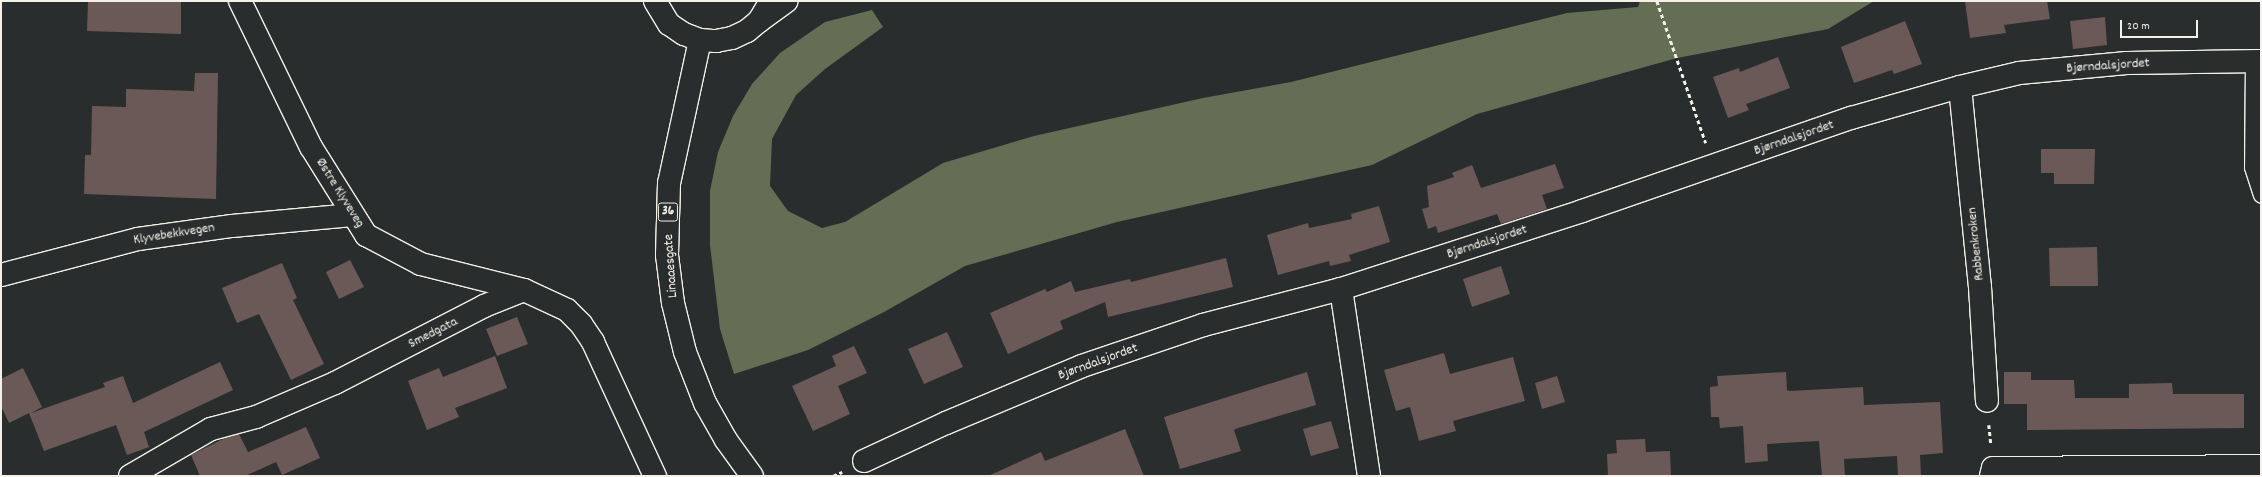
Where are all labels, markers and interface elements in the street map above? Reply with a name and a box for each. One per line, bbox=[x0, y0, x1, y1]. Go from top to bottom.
scale bar bbox=[2122, 12, 2200, 38]
text: 20 m bbox=[2127, 18, 2150, 35]
street label: Bjørndalsjordet bbox=[2066, 55, 2150, 77]
street label: Bjørndalsjordet bbox=[1752, 116, 1836, 160]
street label: Østre Klyveveg bbox=[312, 155, 368, 231]
road number: 36 bbox=[657, 201, 679, 223]
street label: Rabbenkroken bbox=[1964, 206, 1988, 282]
street label: Klyvebekkvegen bbox=[132, 219, 216, 249]
street label: Bjørndalsjordet bbox=[1445, 221, 1529, 263]
street label: Linaaesgate bbox=[660, 234, 682, 298]
street label: Smedgata bbox=[406, 313, 460, 353]
street label: Bjørndalsjordet bbox=[1056, 340, 1140, 384]

